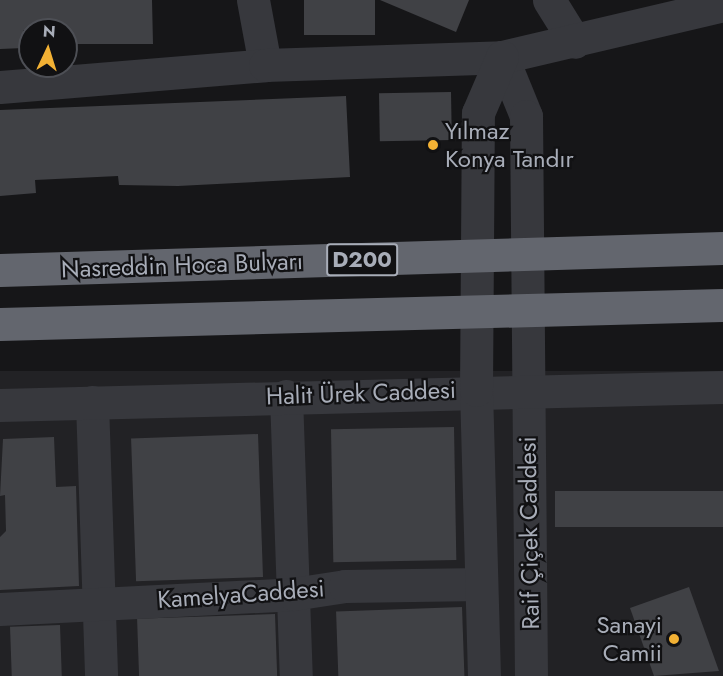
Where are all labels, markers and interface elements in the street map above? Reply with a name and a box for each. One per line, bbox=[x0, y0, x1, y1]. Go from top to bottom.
north arrow bbox=[18, 18, 78, 78]
text: N bbox=[42, 20, 56, 43]
place label: Yılmaz Konya Tandır bbox=[445, 117, 574, 173]
marker: Yılmaz Konya Tandır bbox=[426, 138, 440, 152]
road number: D200 bbox=[326, 241, 398, 279]
street label: Nasreddin Hoca Bulvarı bbox=[61, 246, 303, 284]
street label: Halit Ürek Caddesi bbox=[266, 375, 456, 411]
street label: Raif Çiçek Caddesi bbox=[513, 436, 545, 630]
street label: KamelyaCaddesi bbox=[156, 574, 326, 614]
place label: Sanayi Camii bbox=[596, 611, 662, 667]
marker: Sanayi Camii bbox=[667, 632, 681, 646]

